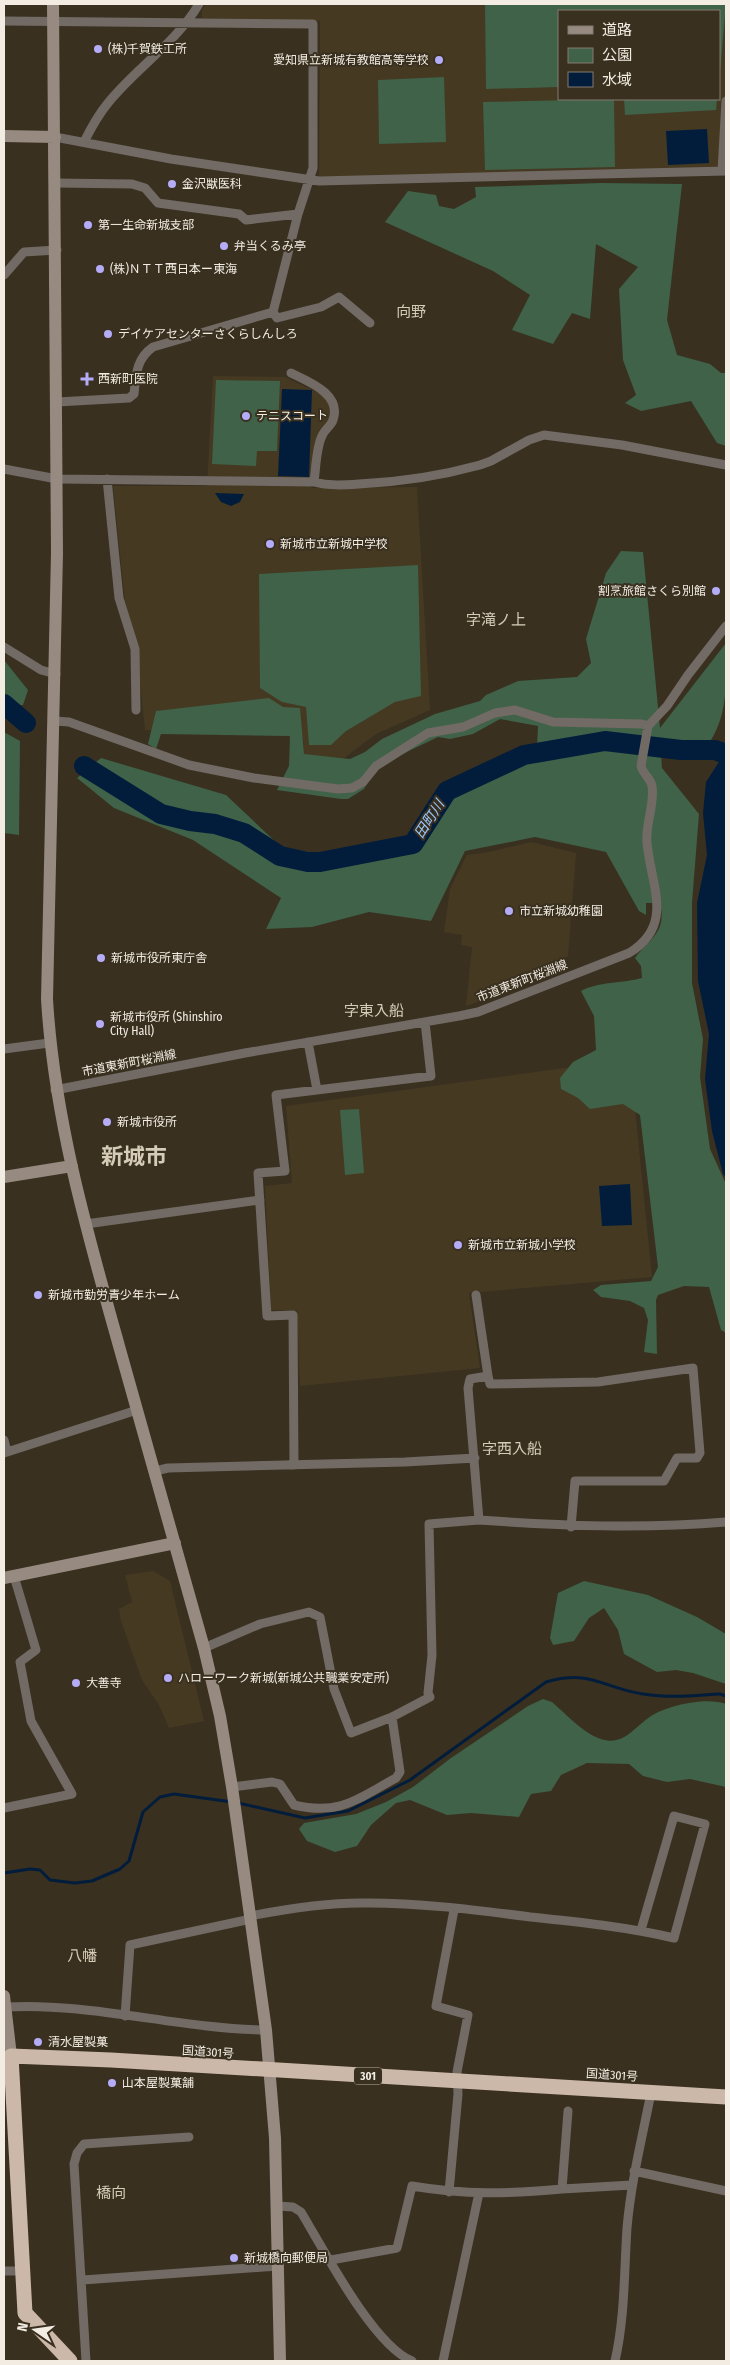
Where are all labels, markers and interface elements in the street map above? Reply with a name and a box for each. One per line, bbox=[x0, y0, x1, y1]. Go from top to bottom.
legend bbox=[558, 10, 720, 100]
text: 道路 bbox=[602, 21, 632, 39]
place label: (株)千賀鉄工所 bbox=[108, 42, 187, 56]
marker: (株)千賀鉄工所 bbox=[92, 43, 104, 55]
text: 公園 bbox=[602, 46, 632, 64]
place label: 愛知県立新城有教館高等学校 bbox=[273, 53, 429, 67]
marker: 愛知県立新城有教館高等学校 bbox=[433, 54, 445, 66]
text: 水域 bbox=[602, 71, 632, 89]
place label: 金沢獣医科 bbox=[182, 177, 242, 191]
marker: 金沢獣医科 bbox=[166, 178, 178, 190]
place label: 第一生命新城支部 bbox=[98, 218, 194, 232]
marker: 第一生命新城支部 bbox=[82, 219, 94, 231]
place label: 弁当くるみ亭 bbox=[234, 239, 306, 253]
marker: 弁当くるみ亭 bbox=[218, 240, 230, 252]
place label: (株)ＮＴＴ西日本ー東海 bbox=[110, 262, 237, 276]
marker: (株)ＮＴＴ西日本ー東海 bbox=[94, 263, 106, 275]
district label: 向野 bbox=[396, 303, 426, 321]
place label: デイケアセンターさくらしんしろ bbox=[118, 327, 298, 341]
marker: デイケアセンターさくらしんしろ bbox=[102, 328, 114, 340]
marker: 西新町医院 bbox=[80, 372, 94, 386]
place label: 西新町医院 bbox=[98, 372, 158, 386]
place label: テニスコート bbox=[256, 409, 328, 423]
marker: テニスコート bbox=[240, 410, 252, 422]
place label: 新城市立新城中学校 bbox=[280, 537, 388, 551]
marker: 新城市立新城中学校 bbox=[264, 538, 276, 550]
place label: 割烹旅館さくら別館 bbox=[598, 584, 706, 598]
marker: 割烹旅館さくら別館 bbox=[710, 585, 722, 597]
district label: 字滝ノ上 bbox=[466, 611, 526, 629]
water label: 田町川 bbox=[411, 795, 449, 842]
place label: 市立新城幼稚園 bbox=[519, 904, 603, 918]
marker: 市立新城幼稚園 bbox=[503, 905, 515, 917]
place label: 新城市役所東庁舎 bbox=[111, 951, 207, 965]
marker: 新城市役所東庁舎 bbox=[95, 952, 107, 964]
street label: 市道東新町桜淵線 bbox=[475, 957, 569, 1005]
district label: 字東入船 bbox=[344, 1002, 404, 1020]
place label: 新城市役所 (Shinshiro City Hall) bbox=[110, 1010, 223, 1038]
marker: 新城市役所 (Shinshiro City Hall) bbox=[94, 1018, 106, 1030]
street label: 市道東新町桜淵線 bbox=[81, 1047, 177, 1079]
place label: 新城市役所 bbox=[117, 1115, 177, 1129]
marker: 新城市役所 bbox=[101, 1116, 113, 1128]
district label: 新城市 bbox=[101, 1143, 167, 1170]
place label: 新城市立新城小学校 bbox=[468, 1238, 576, 1252]
marker: 新城市立新城小学校 bbox=[452, 1239, 464, 1251]
place label: 新城市勤労青少年ホーム bbox=[48, 1288, 180, 1302]
marker: 新城市勤労青少年ホーム bbox=[32, 1289, 44, 1301]
district label: 字西入船 bbox=[482, 1440, 542, 1458]
place label: ハローワーク新城(新城公共職業安定所) bbox=[178, 1671, 390, 1685]
marker: ハローワーク新城(新城公共職業安定所) bbox=[162, 1672, 174, 1684]
place label: 大善寺 bbox=[86, 1676, 122, 1690]
marker: 大善寺 bbox=[70, 1677, 82, 1689]
district label: 八幡 bbox=[67, 1947, 97, 1965]
place label: 清水屋製菓 bbox=[48, 2035, 108, 2049]
marker: 清水屋製菓 bbox=[32, 2036, 44, 2048]
street label: 国道301号 bbox=[182, 2043, 234, 2061]
street label: 国道301号 bbox=[586, 2066, 638, 2084]
road number: 301 bbox=[354, 2068, 382, 2084]
place label: 山本屋製菓舗 bbox=[122, 2076, 194, 2090]
marker: 山本屋製菓舗 bbox=[106, 2077, 118, 2089]
district label: 橋向 bbox=[96, 2184, 126, 2202]
place label: 新城橋向郵便局 bbox=[244, 2251, 328, 2265]
marker: 新城橋向郵便局 bbox=[228, 2252, 240, 2264]
north arrow bbox=[10, 2305, 60, 2355]
text: N bbox=[14, 2321, 32, 2333]

